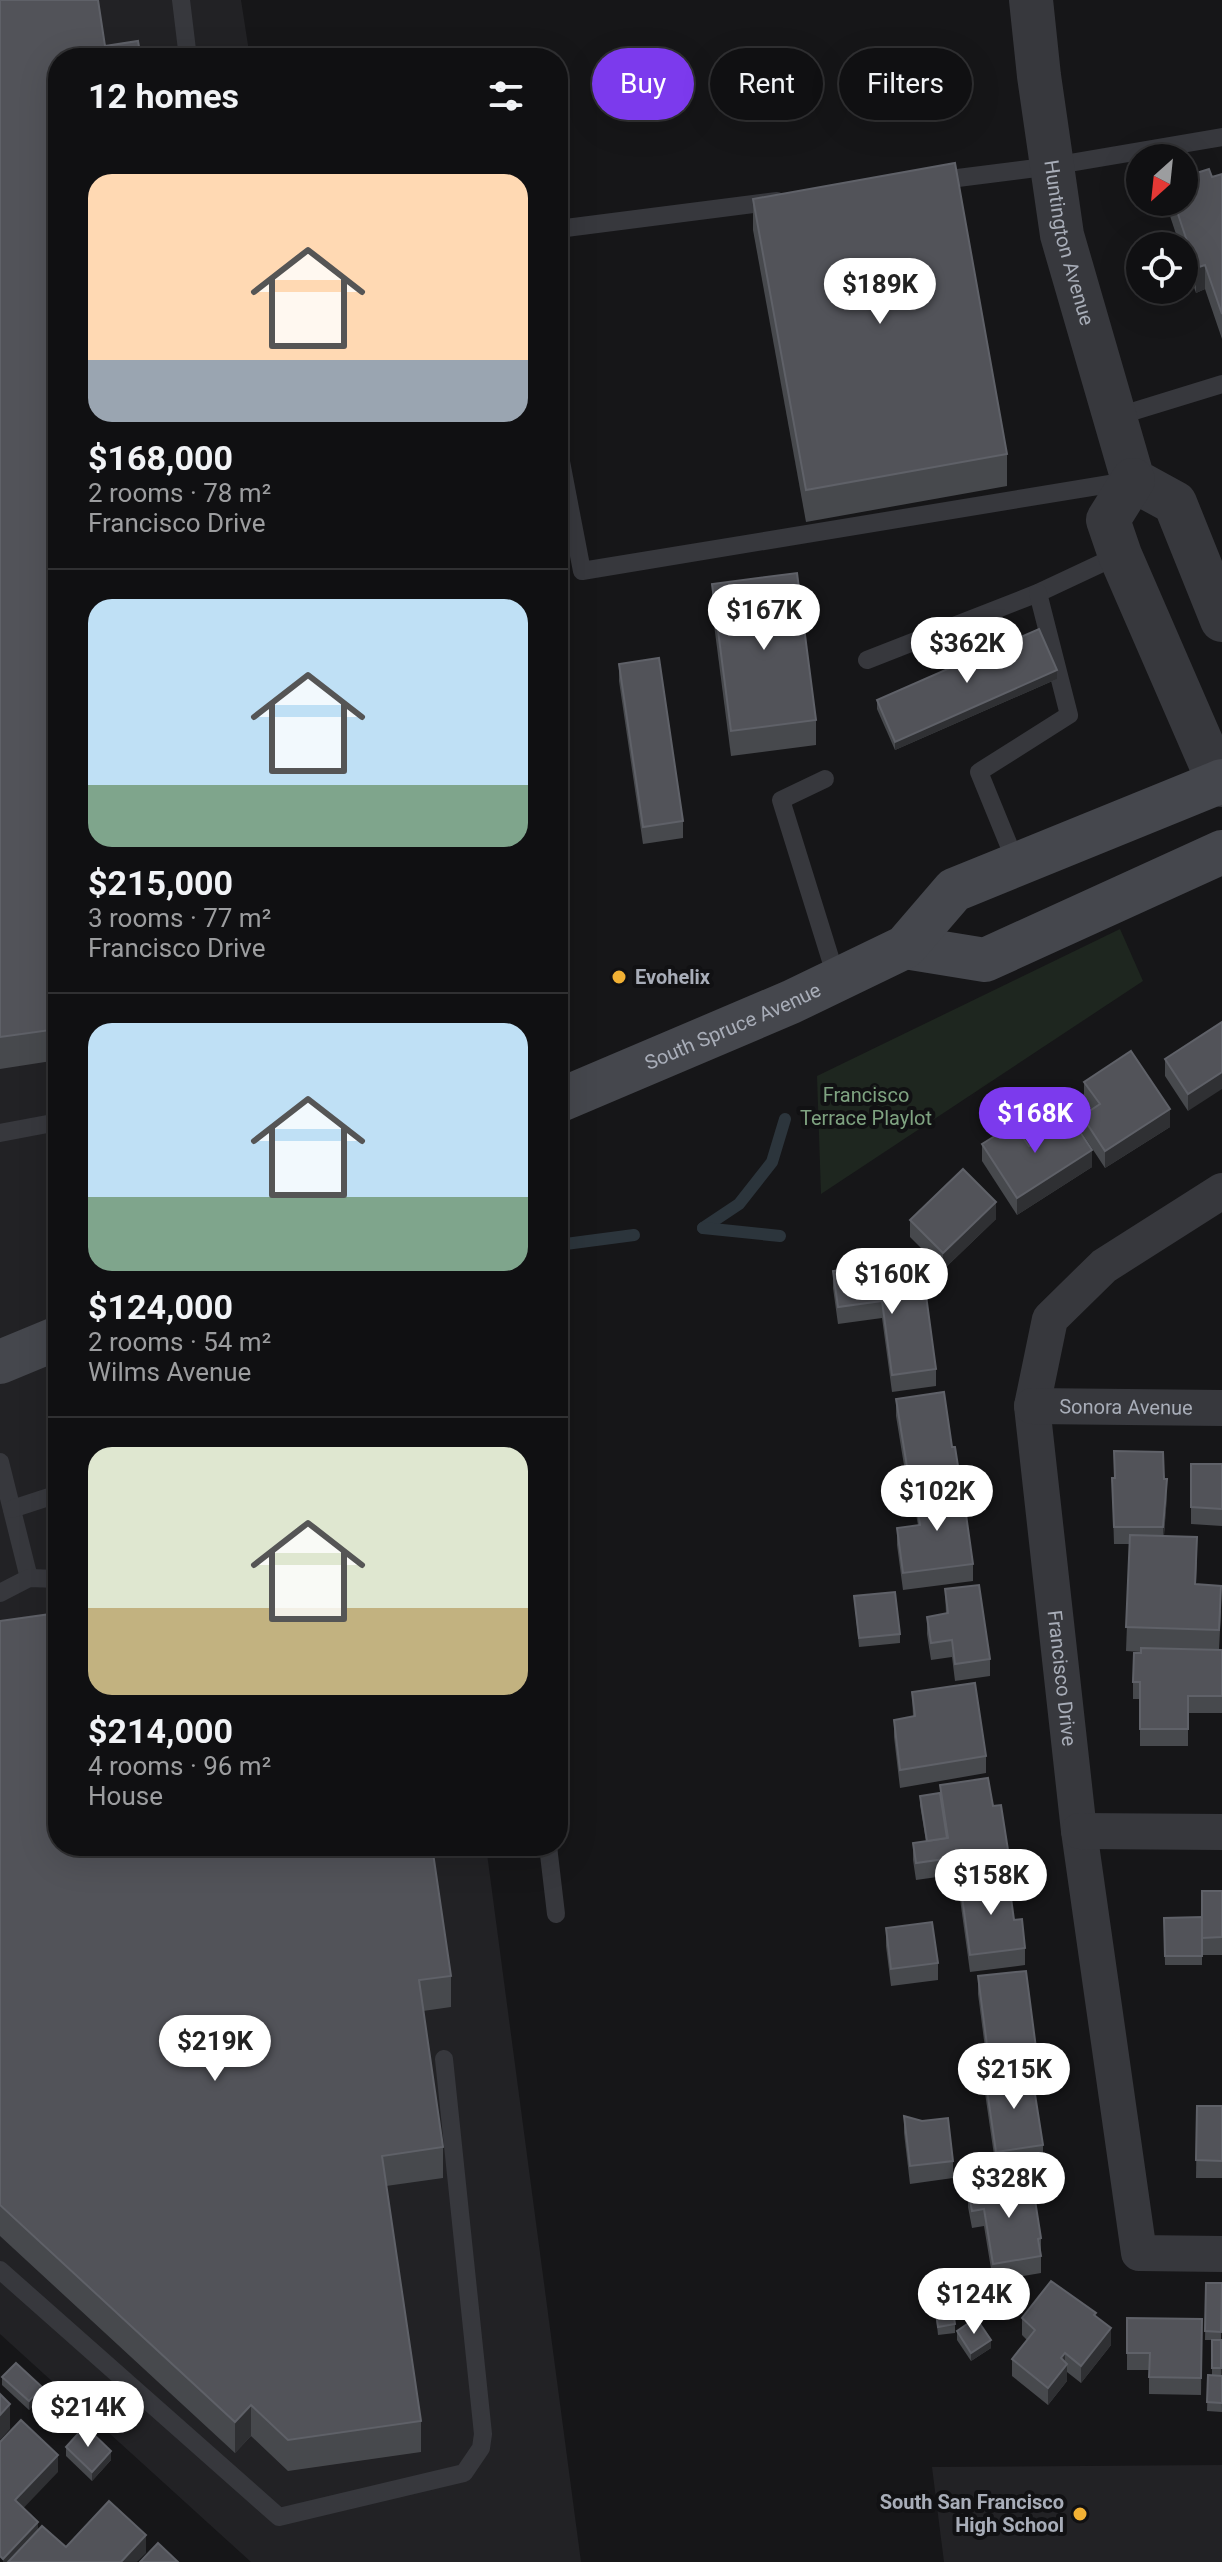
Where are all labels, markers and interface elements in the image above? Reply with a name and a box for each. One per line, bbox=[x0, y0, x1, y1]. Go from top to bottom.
chip: Buy bbox=[592, 48, 694, 120]
chip: Rent bbox=[710, 48, 823, 120]
chip: Filters bbox=[839, 48, 972, 120]
icon: filters bbox=[484, 74, 528, 118]
text: 12 homes bbox=[88, 76, 239, 116]
north arrow bbox=[1126, 144, 1198, 216]
map controls bbox=[1126, 144, 1198, 304]
street label: Huntington Avenue bbox=[1039, 158, 1100, 328]
icon: home bbox=[236, 226, 380, 370]
button: locate bbox=[1126, 232, 1198, 304]
pin: $189K bbox=[824, 258, 936, 326]
text: $189K bbox=[842, 269, 918, 299]
text: $168,000 bbox=[88, 438, 233, 478]
text: 2 rooms · 78 m² bbox=[88, 478, 271, 508]
text: Francisco Drive bbox=[88, 508, 266, 538]
pin: $167K bbox=[708, 584, 820, 652]
text: $167K bbox=[726, 595, 802, 625]
pin: $362K bbox=[911, 617, 1023, 685]
text: $362K bbox=[929, 628, 1005, 658]
icon: home bbox=[236, 651, 380, 795]
text: $215,000 bbox=[88, 863, 233, 903]
text: 3 rooms · 77 m² bbox=[88, 903, 271, 933]
text: Francisco Drive bbox=[88, 933, 266, 963]
place label: Evohelix bbox=[635, 965, 711, 989]
marker: Evohelix bbox=[610, 968, 628, 986]
street label: South Spruce Avenue bbox=[641, 978, 825, 1075]
icon: home bbox=[236, 1075, 380, 1219]
park label: Francisco Terrace Playlot bbox=[800, 1083, 932, 1130]
pin: $168K bbox=[979, 1087, 1091, 1155]
text: $168K bbox=[997, 1098, 1073, 1128]
pin: $160K bbox=[836, 1248, 948, 1316]
text: $160K bbox=[854, 1259, 930, 1289]
text: $124,000 bbox=[88, 1287, 233, 1327]
text: 2 rooms · 54 m² bbox=[88, 1327, 271, 1357]
text: Wilms Avenue bbox=[88, 1357, 251, 1387]
street label: Sonora Avenue bbox=[1059, 1394, 1193, 1420]
pin: $102K bbox=[881, 1465, 993, 1533]
text: $102K bbox=[899, 1476, 975, 1506]
icon: home bbox=[236, 1499, 380, 1643]
street label: Francisco Drive bbox=[1043, 1609, 1082, 1747]
text: $214,000 bbox=[88, 1711, 233, 1751]
text: 4 rooms · 96 m² bbox=[88, 1751, 271, 1781]
text: House bbox=[88, 1781, 163, 1811]
pin: $158K bbox=[935, 1849, 1047, 1917]
text: $158K bbox=[953, 1860, 1029, 1890]
pin: $219K bbox=[159, 2015, 271, 2083]
text: $219K bbox=[177, 2026, 253, 2056]
pin: $215K bbox=[958, 2043, 1070, 2111]
text: $215K bbox=[976, 2054, 1052, 2084]
pin: $328K bbox=[953, 2152, 1065, 2220]
text: $328K bbox=[971, 2163, 1047, 2193]
pin: $124K bbox=[918, 2268, 1030, 2336]
text: $124K bbox=[936, 2279, 1012, 2309]
pin: $214K bbox=[32, 2381, 144, 2449]
text: $214K bbox=[50, 2392, 126, 2422]
place label: South San Francisco High School bbox=[880, 2490, 1064, 2537]
marker: South San Francisco High School bbox=[1071, 2505, 1089, 2523]

